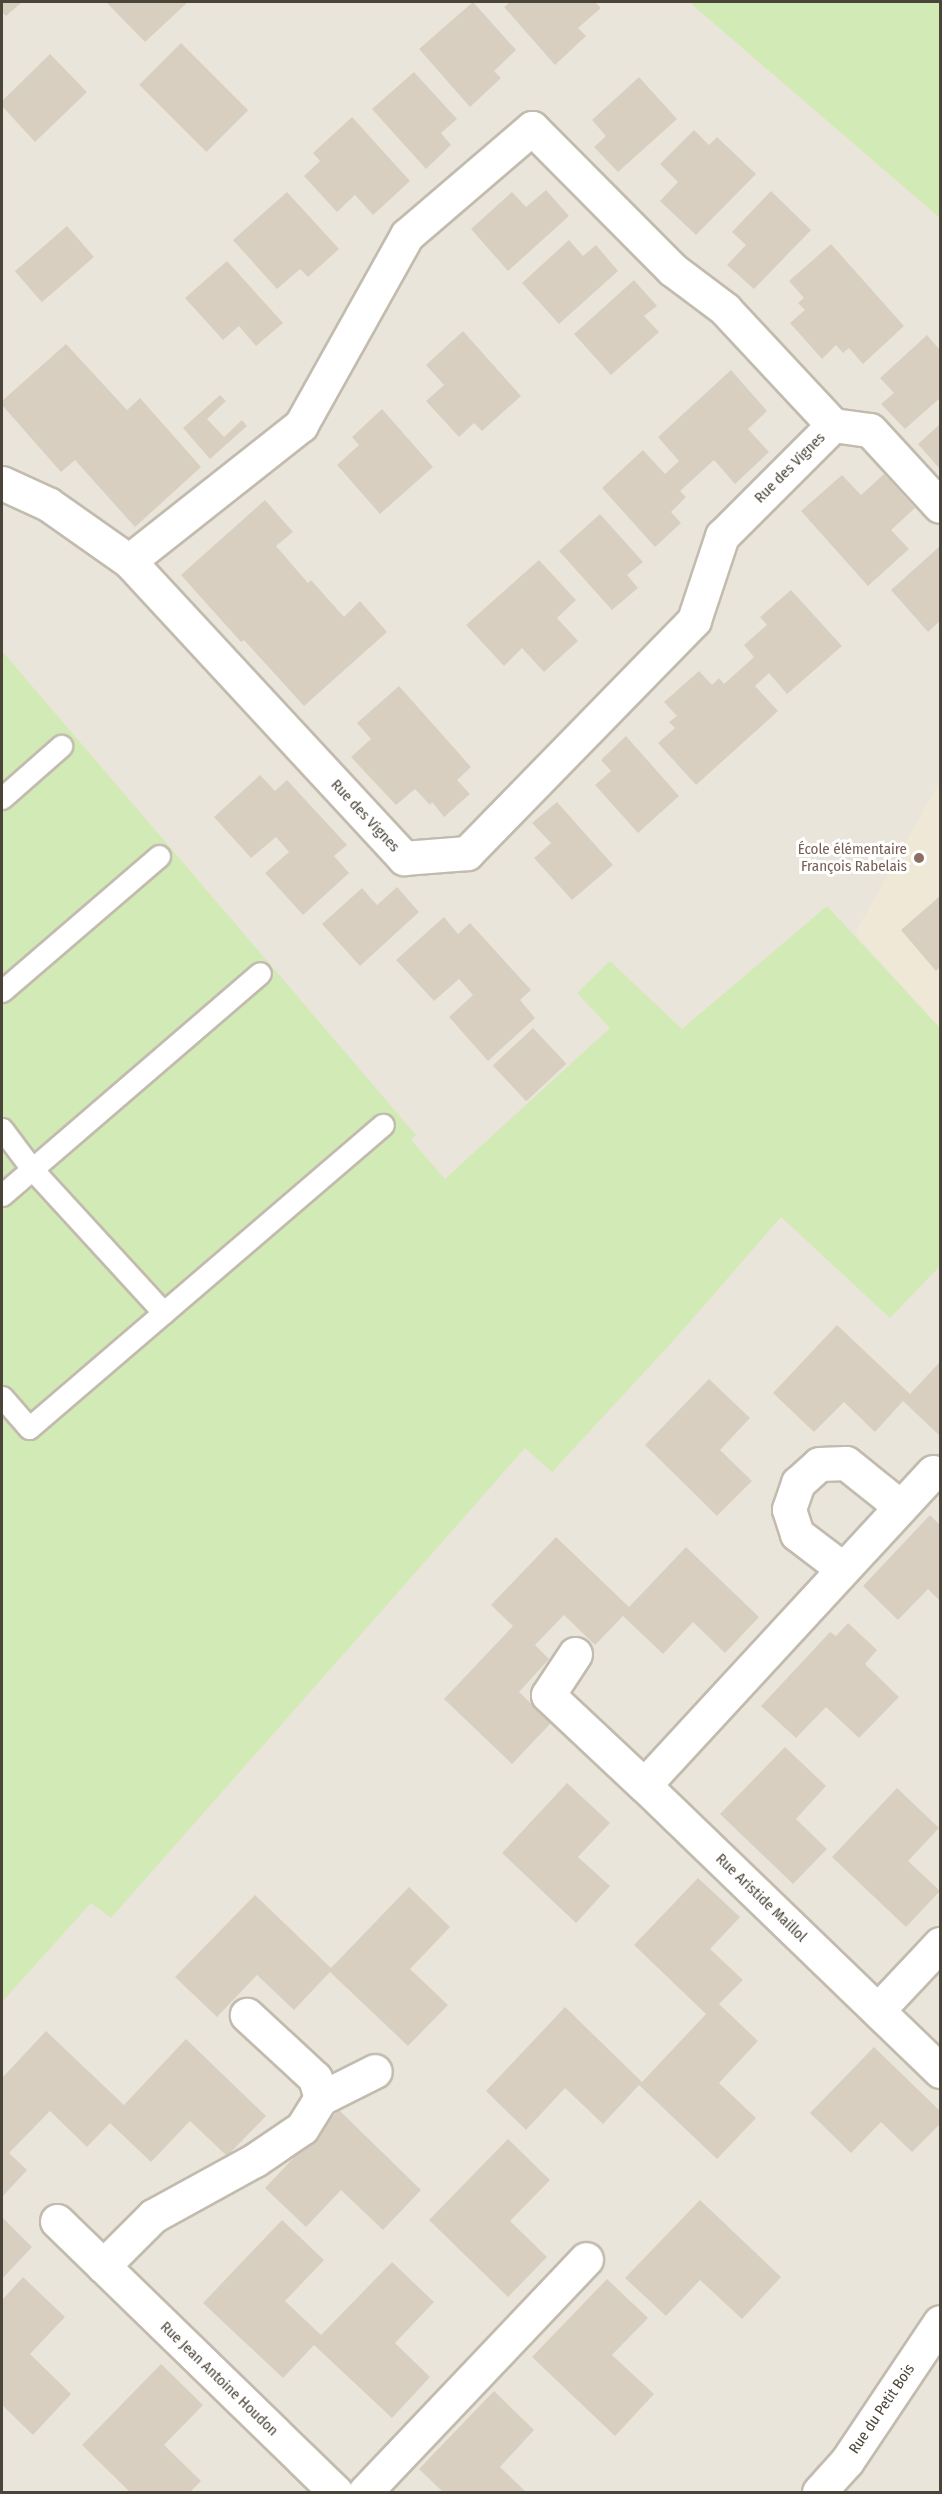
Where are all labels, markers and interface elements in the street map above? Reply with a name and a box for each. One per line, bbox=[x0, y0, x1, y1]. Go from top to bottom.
street label: Rue des Vignes bbox=[751, 429, 829, 507]
street label: Rue des Vignes bbox=[327, 776, 403, 856]
place label: École élémentaire François Rabelais bbox=[798, 840, 907, 875]
marker: École élémentaire François Rabelais bbox=[912, 851, 926, 865]
street label: Rue Aristide Maillol bbox=[712, 1850, 810, 1946]
street label: Rue Jean Antoine Houdon bbox=[156, 2318, 282, 2440]
street label: Rue du Petit Bois bbox=[845, 2361, 919, 2457]

